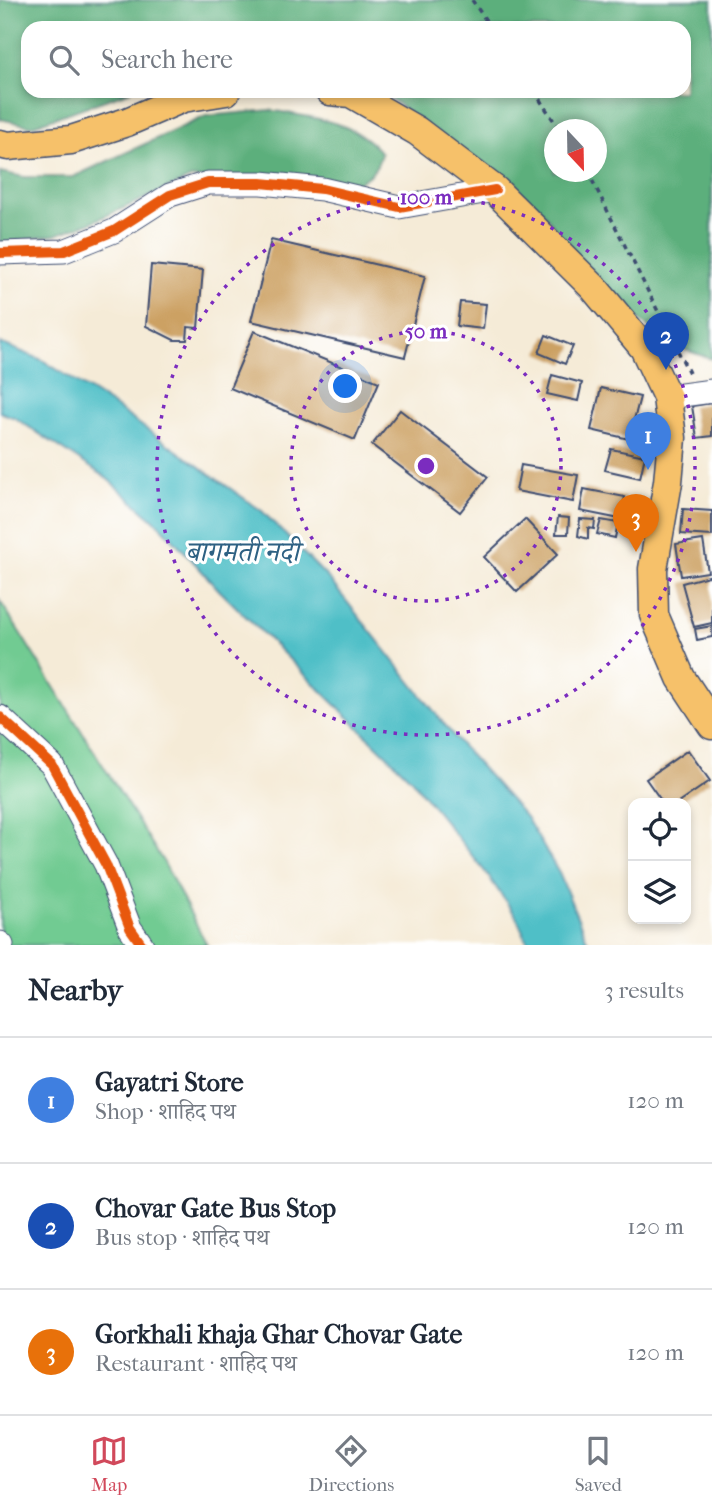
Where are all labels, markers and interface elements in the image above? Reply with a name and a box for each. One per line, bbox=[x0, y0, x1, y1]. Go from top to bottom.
search box bbox=[21, 21, 691, 98]
icon: search bbox=[45, 41, 83, 79]
text: Search here bbox=[101, 44, 233, 75]
north arrow bbox=[544, 119, 607, 182]
text: 100 m bbox=[400, 185, 453, 209]
pin: 2 bbox=[643, 312, 689, 370]
text: 50 m bbox=[405, 319, 448, 343]
your location bbox=[328, 369, 362, 403]
pin: 1 bbox=[625, 412, 671, 470]
centre of rings bbox=[414, 454, 438, 478]
pin: 3 bbox=[613, 494, 659, 552]
water label: बागमती नदी bbox=[185, 535, 304, 568]
map controls bbox=[628, 798, 691, 924]
button: locate bbox=[628, 798, 691, 861]
button: layers bbox=[628, 861, 691, 924]
text: Nearby bbox=[28, 973, 123, 1008]
text: 3 results bbox=[604, 977, 684, 1004]
text: Gayatri Store bbox=[95, 1067, 244, 1098]
text: 1 bbox=[47, 1087, 55, 1114]
text: 120 m bbox=[627, 1087, 684, 1114]
text: Shop · शाहिद पथ bbox=[95, 1098, 236, 1125]
text: Chovar Gate Bus Stop bbox=[95, 1193, 336, 1224]
text: 2 bbox=[45, 1213, 57, 1240]
text: 120 m bbox=[627, 1213, 684, 1240]
text: Bus stop · शाहिद पथ bbox=[95, 1224, 269, 1251]
text: Gorkhali khaja Ghar Chovar Gate bbox=[95, 1319, 462, 1350]
text: 3 bbox=[46, 1339, 56, 1366]
text: 120 m bbox=[627, 1339, 684, 1366]
text: Restaurant · शाहिद पथ bbox=[95, 1350, 297, 1377]
tab: Map bbox=[90, 1432, 128, 1496]
tab: Directions bbox=[309, 1432, 394, 1496]
tab: Saved bbox=[575, 1432, 622, 1496]

